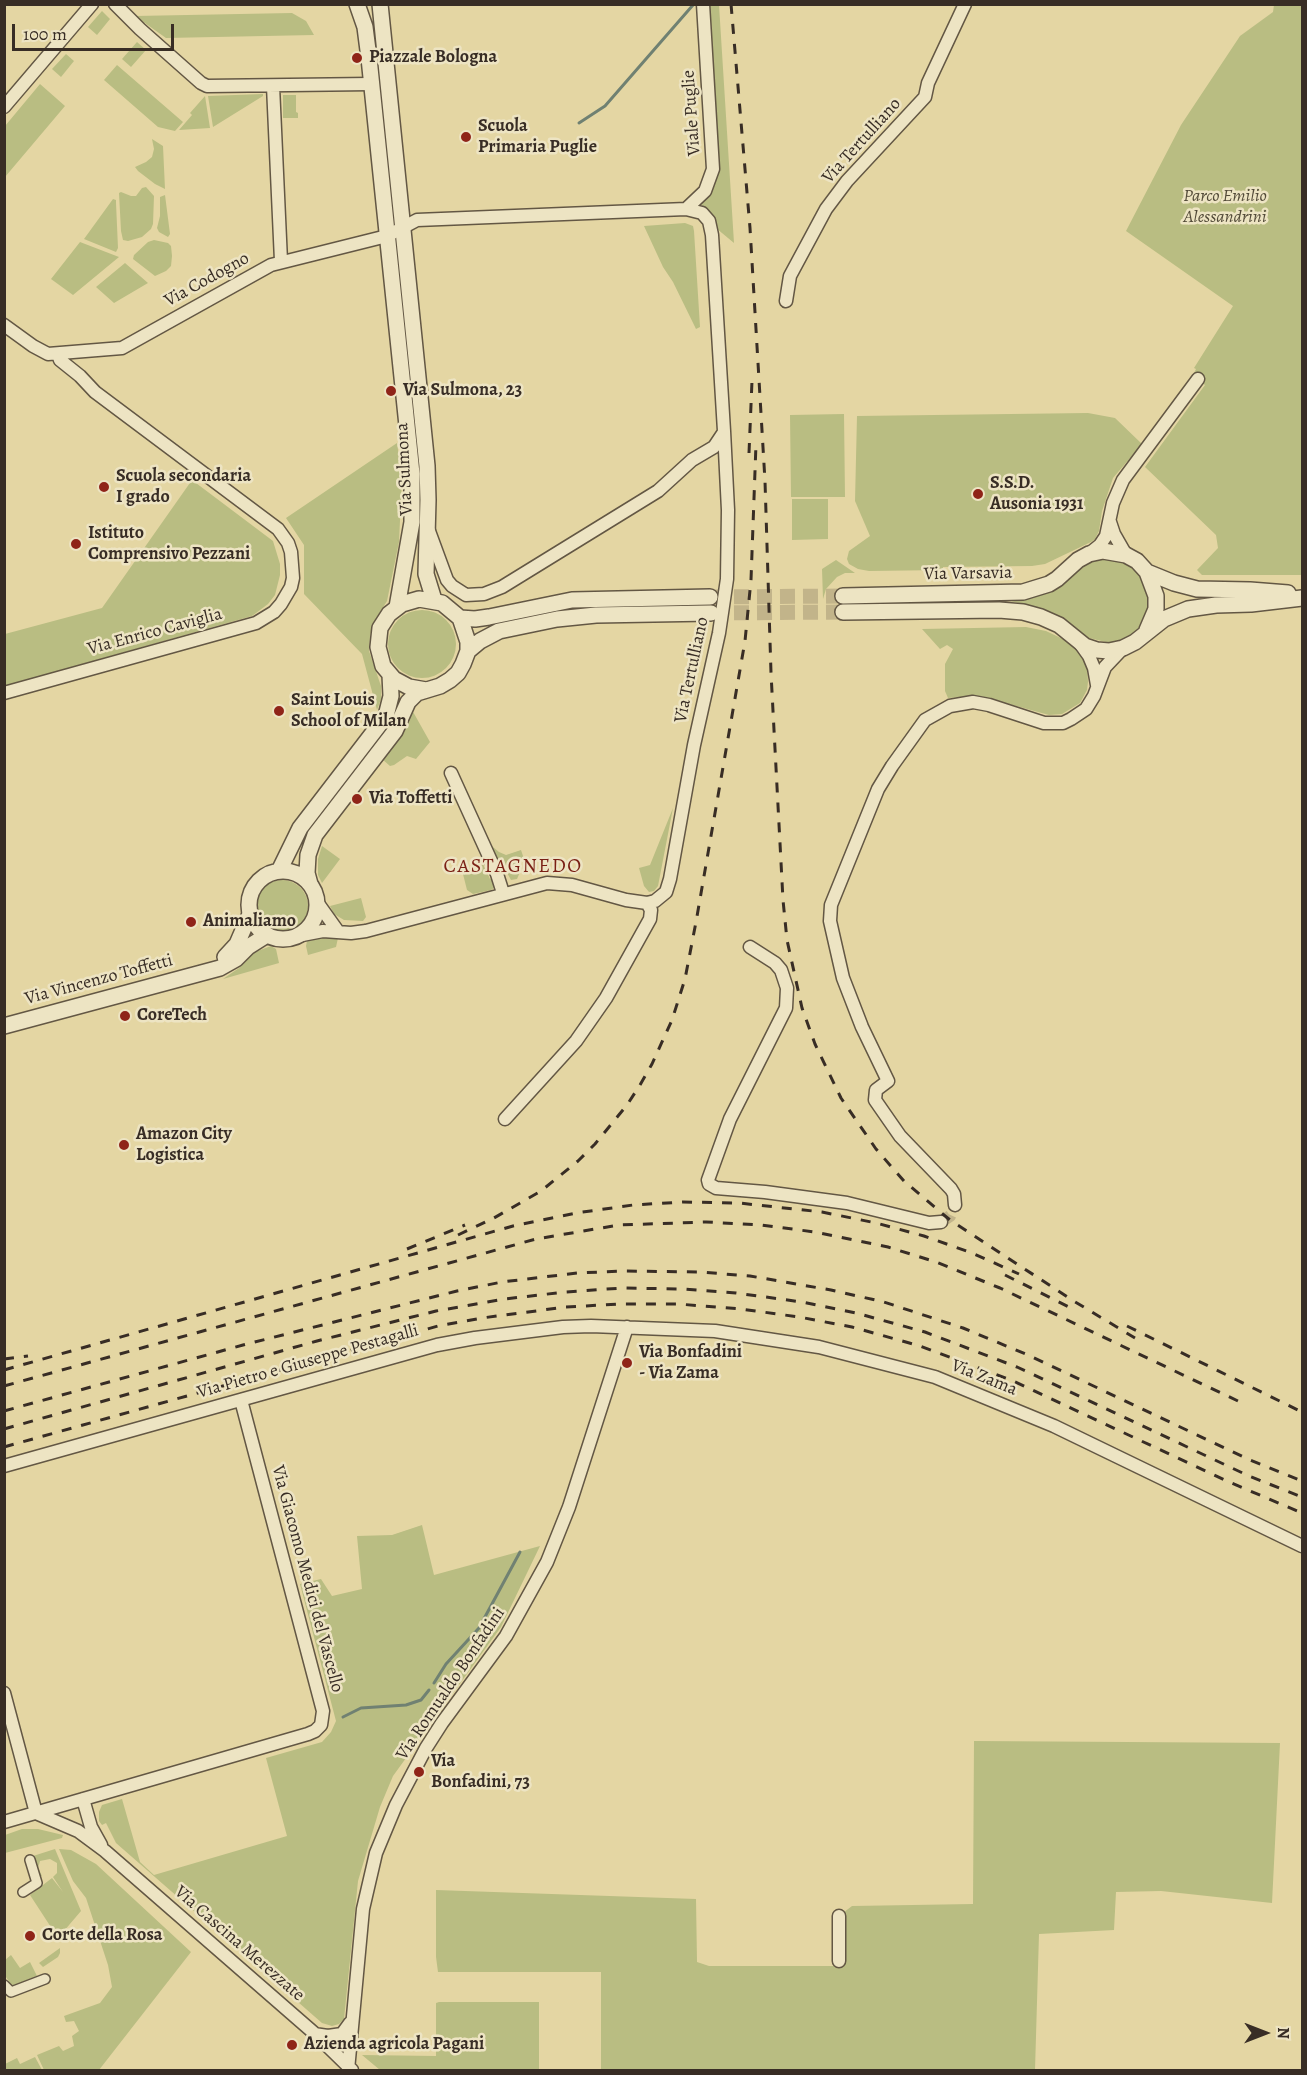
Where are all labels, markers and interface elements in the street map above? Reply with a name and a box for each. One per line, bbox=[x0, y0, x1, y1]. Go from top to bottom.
scale bar bbox=[15, 12, 177, 50]
text: 100 m bbox=[23, 22, 67, 46]
place label: Piazzale Bologna bbox=[369, 47, 497, 69]
marker: Piazzale Bologna bbox=[350, 51, 364, 65]
street label: Viale Puglie bbox=[678, 69, 706, 157]
street label: Via Tertulliano bbox=[818, 94, 906, 188]
place label: Scuola Primaria Puglie bbox=[478, 116, 597, 158]
marker: Scuola Primaria Puglie bbox=[459, 130, 473, 144]
park label: Parco Emilio Alessandrini bbox=[1183, 186, 1267, 228]
street label: Via Codogno bbox=[161, 248, 253, 312]
place label: Via Sulmona, 23 bbox=[403, 380, 522, 402]
marker: Via Sulmona, 23 bbox=[384, 384, 398, 398]
street label: Via Sulmona bbox=[392, 422, 418, 516]
place label: Scuola secondaria I grado bbox=[116, 466, 251, 508]
place label: S.S.D. Ausonia 1931 bbox=[990, 473, 1084, 516]
marker: Scuola secondaria I grado bbox=[97, 480, 111, 494]
marker: S.S.D. Ausonia 1931 bbox=[971, 487, 985, 501]
place label: Istituto Comprensivo Pezzani bbox=[88, 523, 250, 566]
marker: Istituto Comprensivo Pezzani bbox=[69, 537, 83, 551]
street label: Via Varsavia bbox=[923, 562, 1013, 586]
street label: Via Enrico Caviglia bbox=[85, 604, 225, 660]
street label: Via Tertulliano bbox=[670, 615, 714, 725]
place label: Saint Louis School of Milan bbox=[291, 690, 407, 732]
marker: Saint Louis School of Milan bbox=[272, 704, 286, 718]
place label: Via Toffetti bbox=[369, 788, 452, 810]
marker: Via Toffetti bbox=[350, 792, 364, 806]
district label: CASTAGNEDO bbox=[443, 855, 583, 879]
place label: Animaliamo bbox=[203, 911, 296, 933]
marker: Animaliamo bbox=[184, 915, 198, 929]
street label: Via Vincenzo Toffetti bbox=[23, 950, 175, 1010]
place label: CoreTech bbox=[137, 1005, 207, 1027]
marker: CoreTech bbox=[118, 1009, 132, 1023]
place label: Amazon City Logistica bbox=[136, 1124, 232, 1166]
marker: Amazon City Logistica bbox=[117, 1138, 131, 1152]
street label: Via Pietro e Giuseppe Pestagalli bbox=[195, 1320, 421, 1404]
place label: Via Bonfadini - Via Zama bbox=[639, 1342, 742, 1384]
street label: Via Zama bbox=[948, 1355, 1020, 1401]
marker: Via Bonfadini - Via Zama bbox=[620, 1356, 634, 1370]
street label: Via Giacomo Medici del Vascello bbox=[266, 1463, 348, 1695]
street label: Via Romualdo Bonfadini bbox=[392, 1604, 510, 1764]
place label: Via Bonfadini, 73 bbox=[431, 1751, 530, 1794]
marker: Via Bonfadini, 73 bbox=[412, 1765, 426, 1779]
street label: Via Cascina Merezzate bbox=[170, 1882, 308, 2006]
place label: Corte della Rosa bbox=[42, 1925, 162, 1947]
marker: Corte della Rosa bbox=[23, 1929, 37, 1943]
north arrow bbox=[1235, 2003, 1295, 2063]
text: N bbox=[1272, 2027, 1294, 2039]
place label: Azienda agricola Pagani bbox=[304, 2034, 484, 2056]
marker: Azienda agricola Pagani bbox=[285, 2038, 299, 2052]

